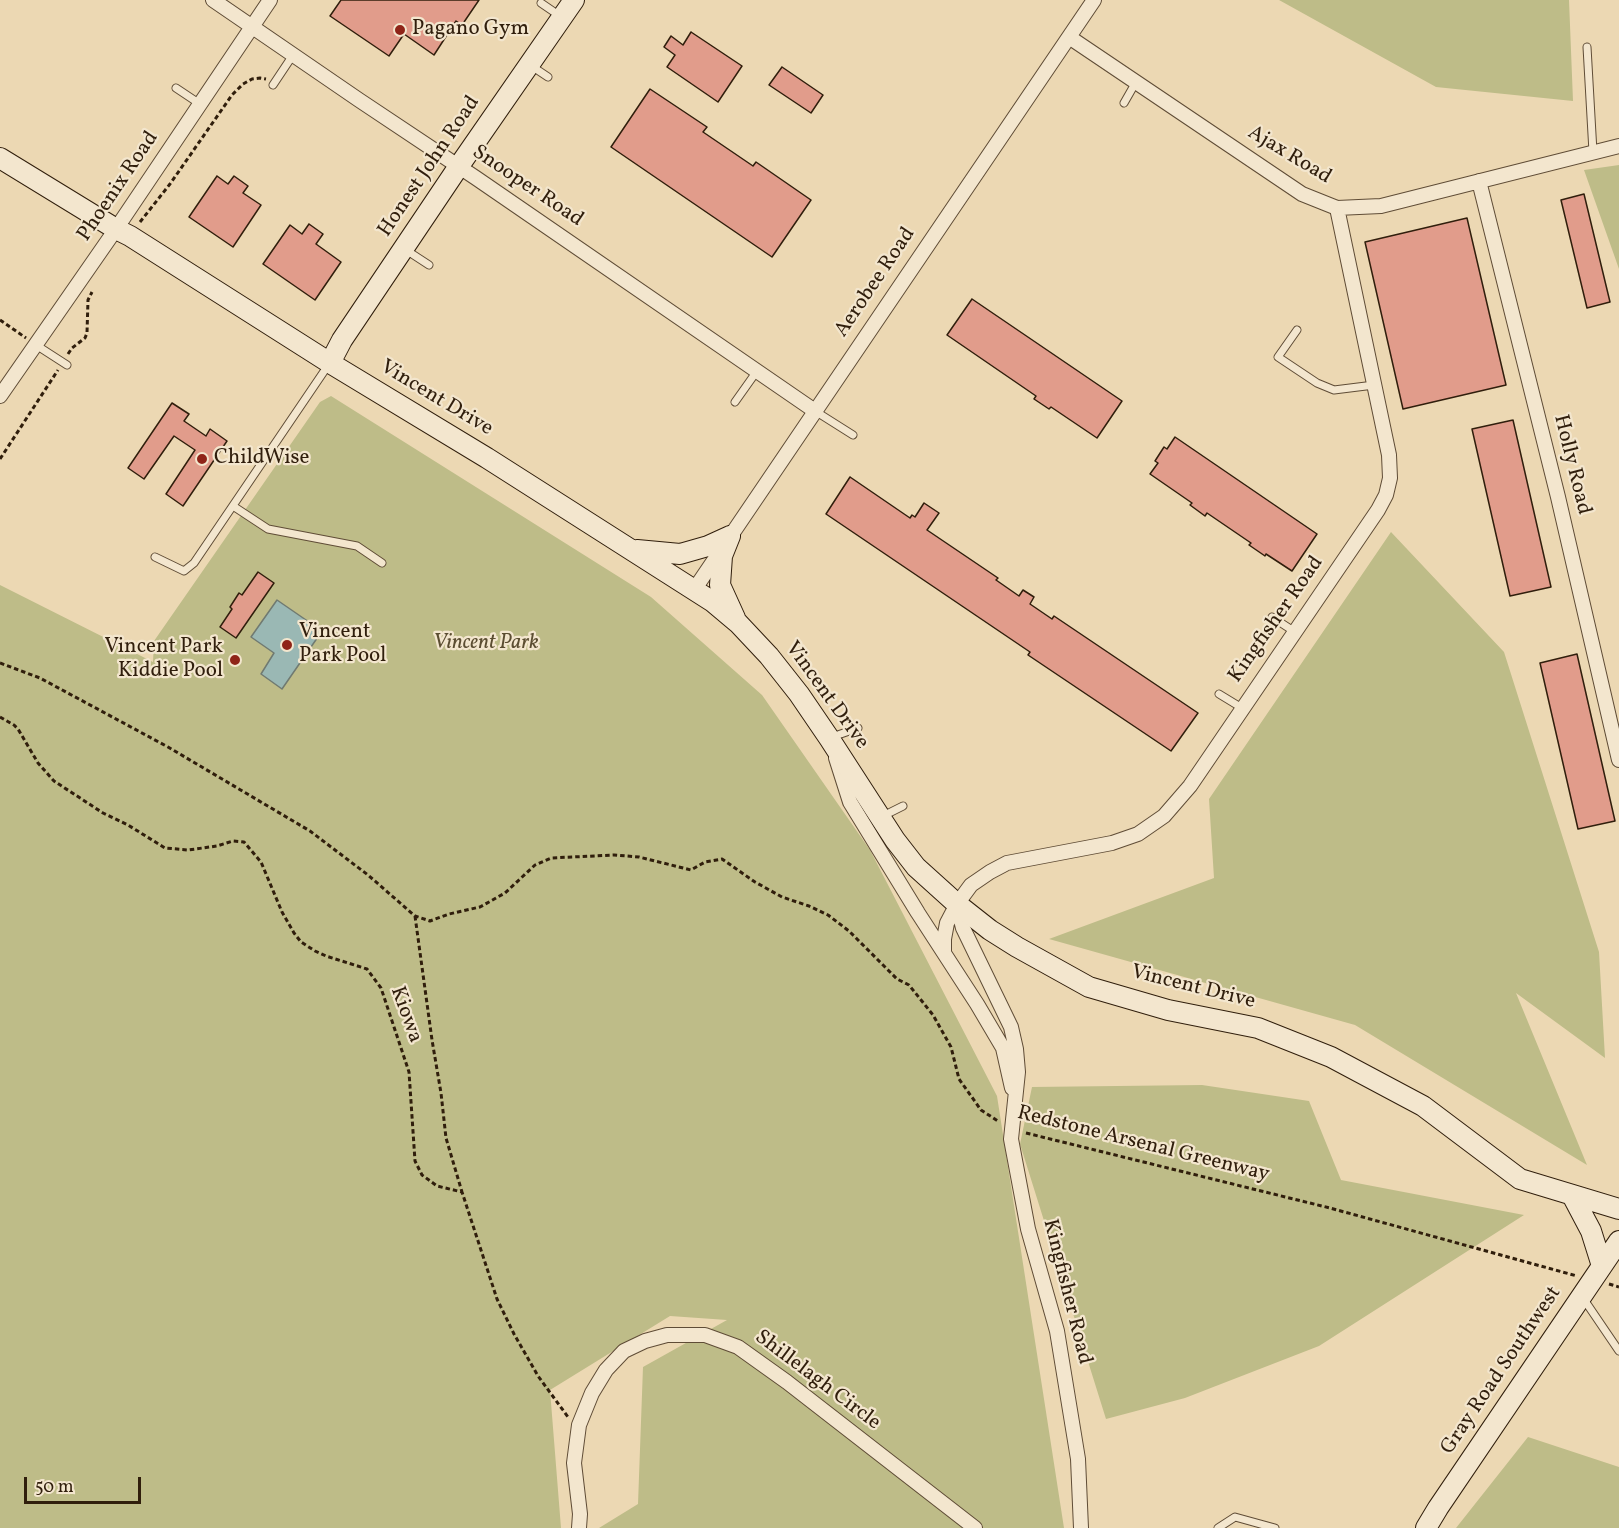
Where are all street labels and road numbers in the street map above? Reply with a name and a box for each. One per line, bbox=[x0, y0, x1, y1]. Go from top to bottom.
street label: Honest John Road bbox=[374, 92, 486, 242]
street label: Ajax Road bbox=[1243, 121, 1335, 191]
street label: Phoenix Road bbox=[73, 127, 165, 247]
street label: Snooper Road bbox=[467, 141, 587, 233]
street label: Aerobee Road bbox=[830, 223, 922, 343]
street label: Vincent Drive bbox=[375, 356, 497, 442]
street label: Holly Road bbox=[1546, 412, 1596, 518]
street label: Kingfisher Road bbox=[1224, 552, 1330, 688]
street label: Vincent Drive bbox=[778, 637, 874, 755]
street label: Vincent Drive bbox=[1128, 960, 1258, 1016]
street label: Kiowa bbox=[383, 983, 427, 1047]
street label: Redstone Arsenal Greenway bbox=[1014, 1101, 1272, 1189]
street label: Kingfisher Road bbox=[1036, 1217, 1096, 1367]
street label: Gray Road Southwest bbox=[1436, 1282, 1568, 1460]
street label: Shillelagh Circle bbox=[749, 1325, 885, 1437]

